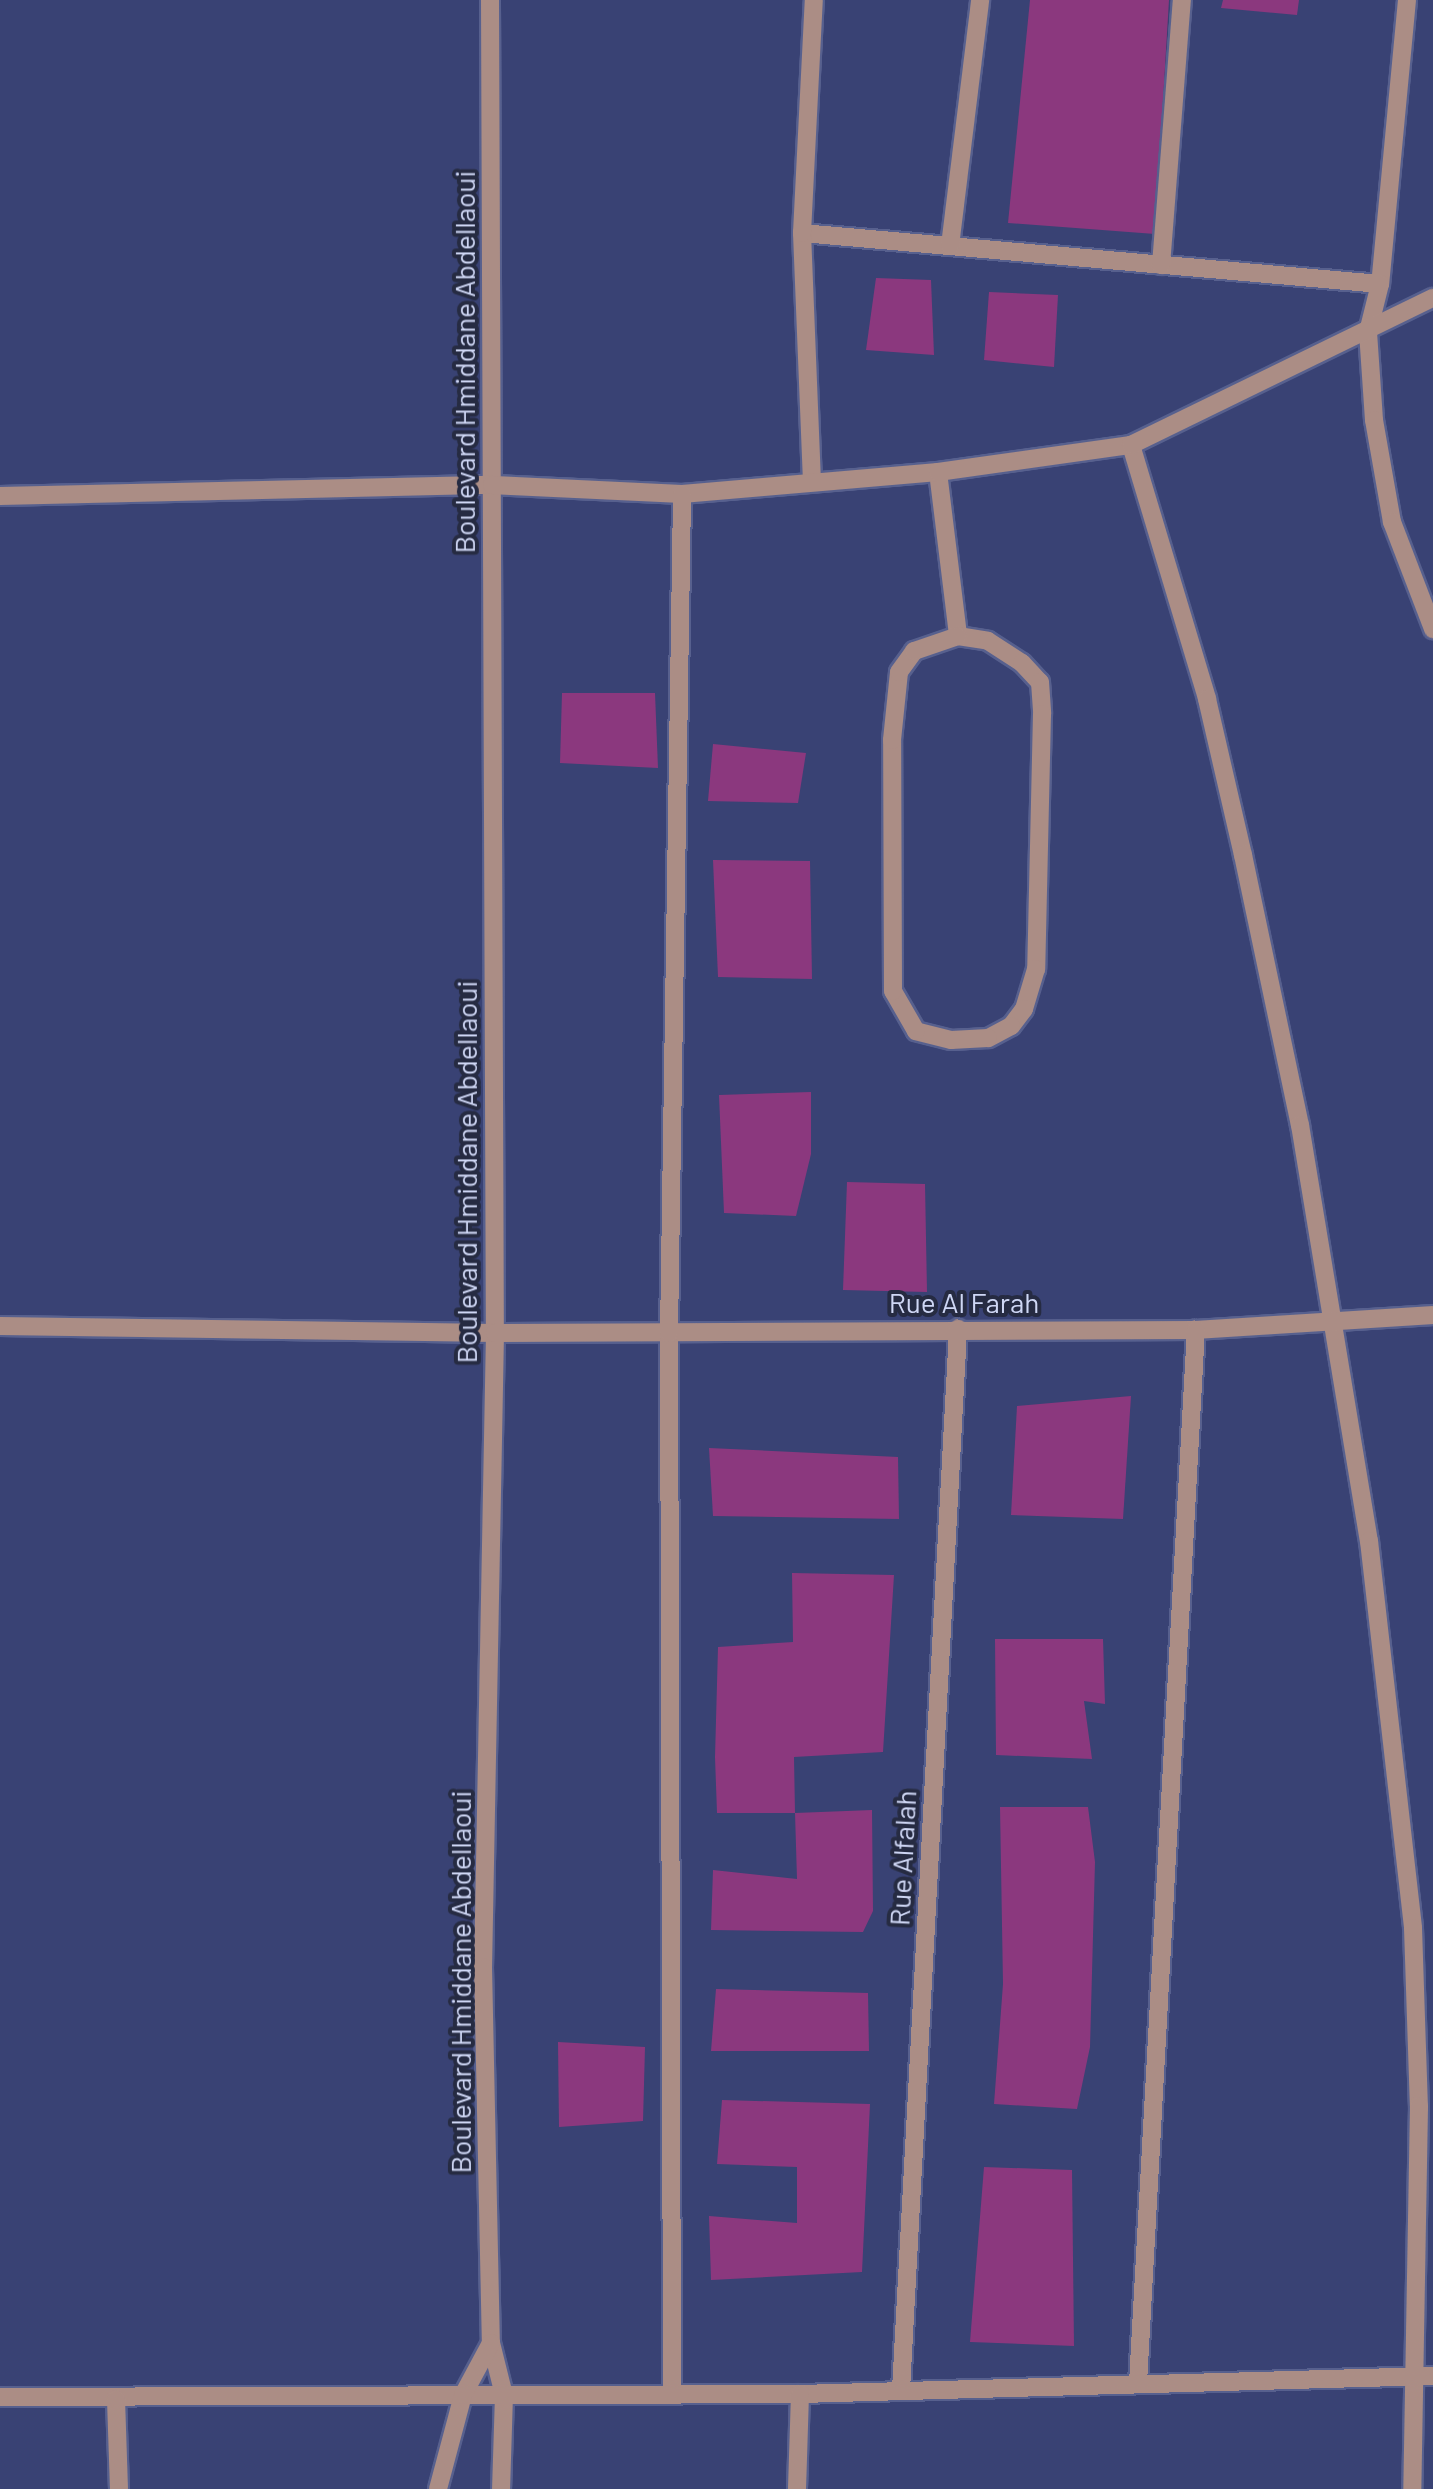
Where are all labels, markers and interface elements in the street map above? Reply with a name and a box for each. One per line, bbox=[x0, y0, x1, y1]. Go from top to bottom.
street label: Boulevard Hmiddane Abdellaoui bbox=[447, 171, 481, 553]
street label: Boulevard Hmiddane Abdellaoui bbox=[449, 981, 483, 1363]
street label: Rue Al Farah bbox=[889, 1285, 1039, 1319]
street label: Rue Alfalah bbox=[882, 1789, 922, 1927]
street label: Boulevard Hmiddane Abdellaoui bbox=[443, 1791, 477, 2173]

